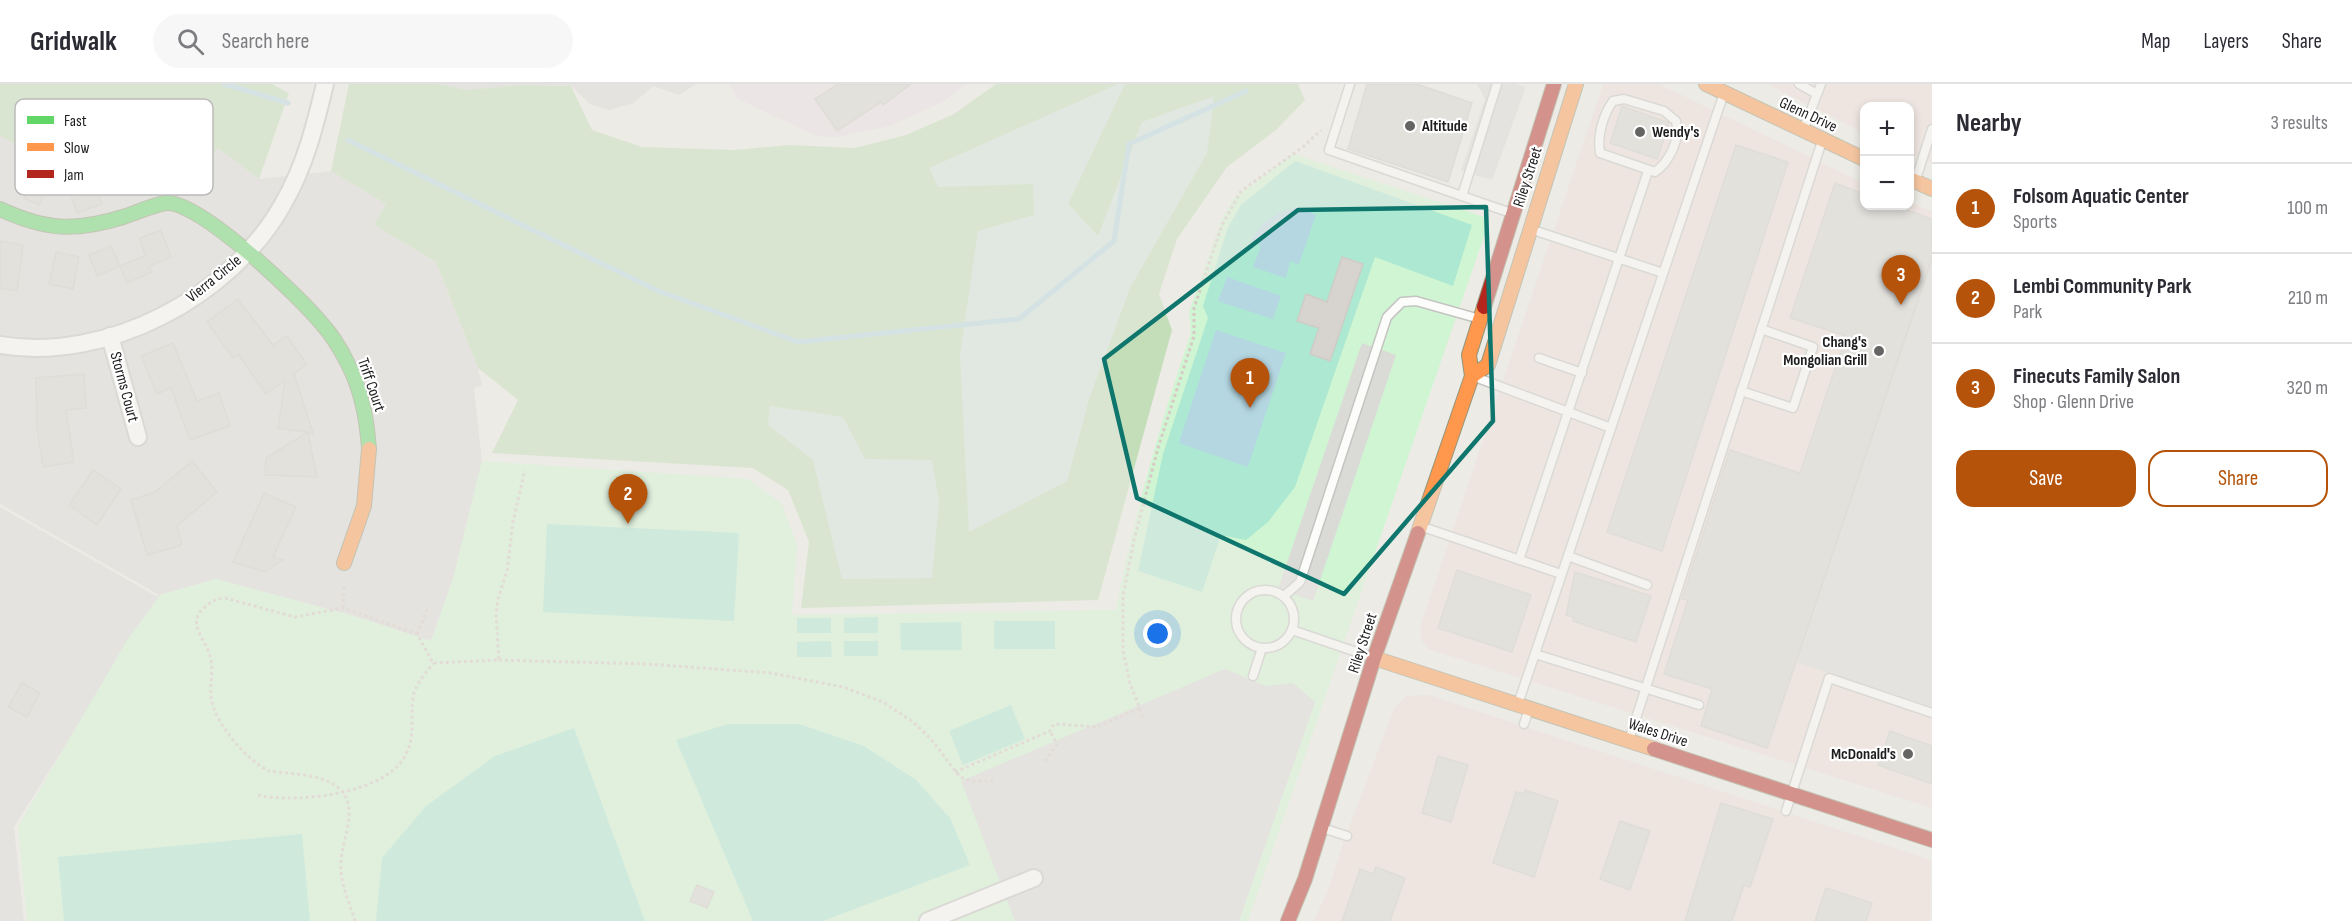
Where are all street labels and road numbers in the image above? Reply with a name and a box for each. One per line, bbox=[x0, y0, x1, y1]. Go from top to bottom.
street label: Glenn Drive bbox=[1776, 93, 1840, 137]
street label: Riley Street bbox=[1509, 144, 1547, 209]
street label: Vierra Circle bbox=[183, 251, 245, 307]
street label: Storms Court bbox=[106, 350, 143, 424]
street label: Triff Court bbox=[353, 356, 389, 414]
street label: Riley Street bbox=[1344, 610, 1382, 675]
street label: Wales Drive bbox=[1626, 714, 1690, 752]

